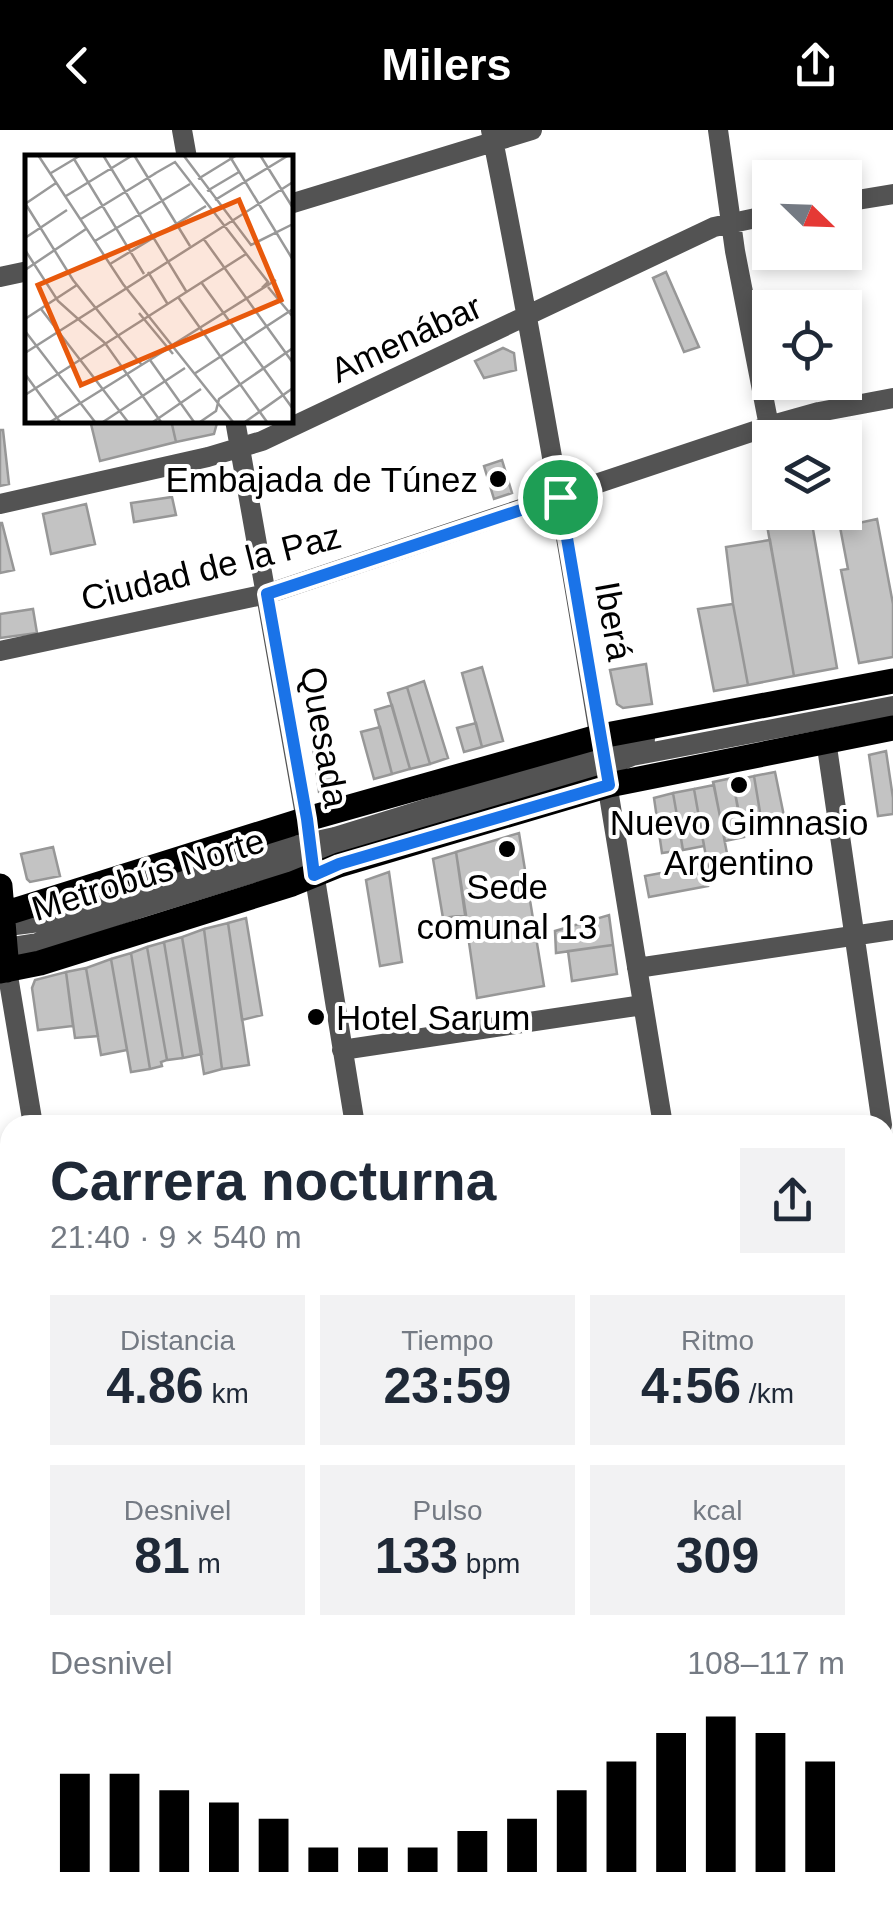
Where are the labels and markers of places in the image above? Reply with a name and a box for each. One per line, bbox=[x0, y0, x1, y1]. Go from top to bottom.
pin bbox=[518, 455, 603, 540]
place label: Embajada de Túnez bbox=[165, 460, 478, 499]
marker: Embajada de Túnez bbox=[487, 468, 509, 490]
marker: Nuevo Gimnasio Argentino bbox=[728, 774, 750, 796]
place label: Nuevo Gimnasio Argentino bbox=[610, 803, 868, 882]
marker: Sede comunal 13 bbox=[496, 838, 518, 860]
place label: Sede comunal 13 bbox=[417, 867, 597, 946]
place label: Hotel Sarum bbox=[336, 998, 531, 1037]
marker: Hotel Sarum bbox=[305, 1006, 327, 1028]

